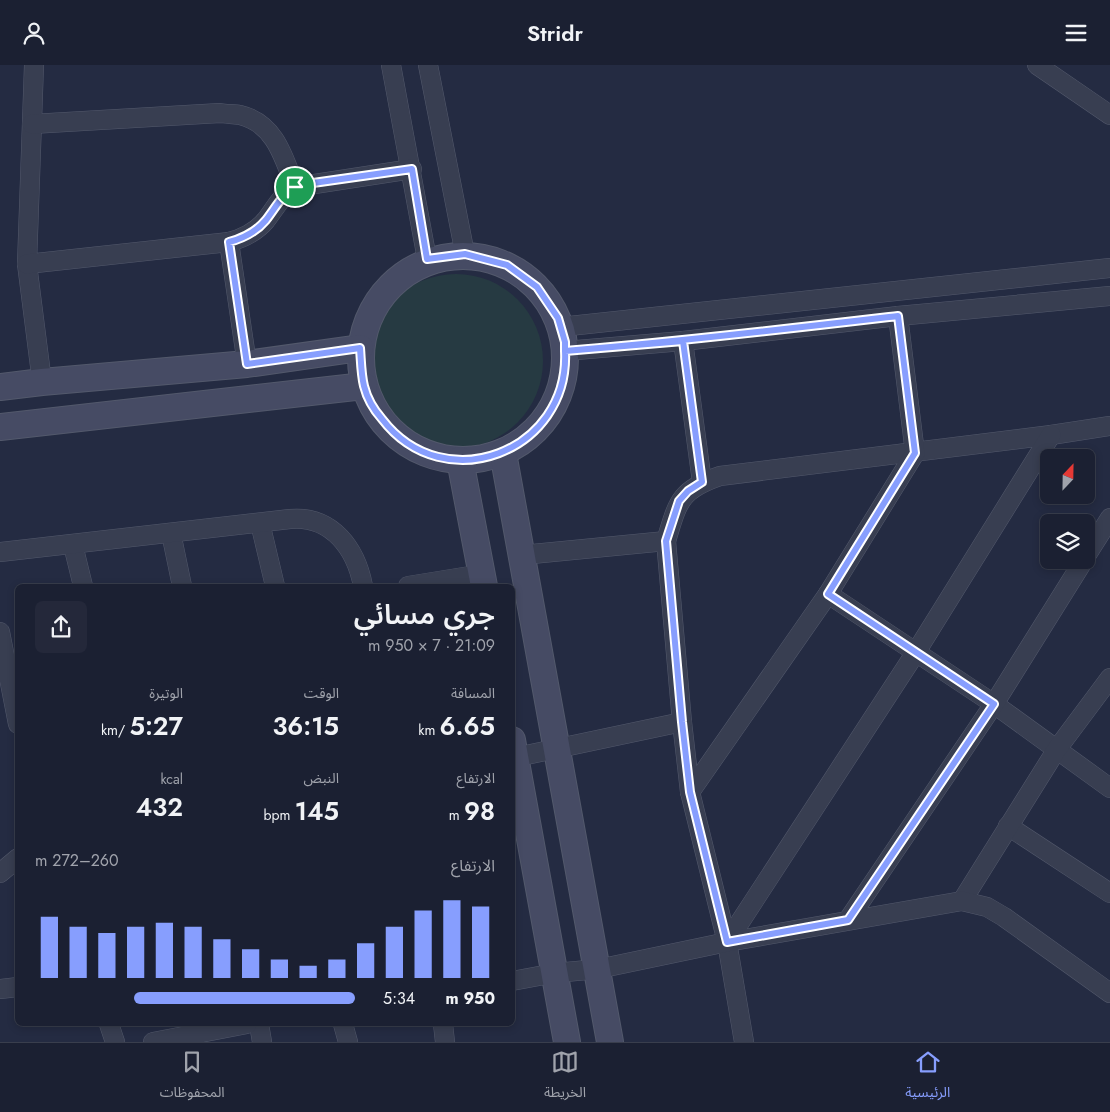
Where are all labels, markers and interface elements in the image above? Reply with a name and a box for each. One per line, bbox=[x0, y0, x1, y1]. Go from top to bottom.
text: Stridr bbox=[527, 17, 583, 49]
icon: person bbox=[20, 19, 48, 47]
icon: menu bbox=[1062, 19, 1090, 47]
pin bbox=[274, 166, 316, 208]
icon: arrive bbox=[281, 173, 309, 201]
north arrow bbox=[1040, 449, 1095, 504]
map controls bbox=[1040, 449, 1095, 569]
button: layers bbox=[1040, 514, 1095, 569]
text: جري مسائي bbox=[354, 594, 495, 635]
button: share bbox=[35, 601, 87, 653]
text: 21:09 · 7 × 950 m bbox=[368, 634, 495, 657]
text: الوتيرة bbox=[149, 683, 183, 703]
text: الوقت bbox=[304, 683, 339, 703]
text: المسافة bbox=[451, 683, 495, 703]
text: 5:27 bbox=[129, 708, 183, 744]
text: 36:15 bbox=[272, 708, 339, 744]
text: 6.65 bbox=[440, 708, 495, 744]
text: /km bbox=[101, 720, 129, 740]
text: km bbox=[418, 720, 440, 740]
text: النبض bbox=[303, 768, 339, 788]
text: الارتفاع bbox=[457, 768, 495, 788]
text: kcal bbox=[160, 769, 183, 789]
text: 432 bbox=[136, 789, 183, 825]
text: 145 bbox=[295, 793, 339, 829]
text: 98 bbox=[464, 793, 495, 829]
text: bpm bbox=[264, 805, 295, 825]
text: m bbox=[449, 805, 464, 825]
text: 260–272 m bbox=[35, 849, 119, 872]
text: الارتفاع bbox=[451, 854, 495, 877]
text: 5:34 bbox=[383, 987, 415, 1010]
text: 950 m bbox=[445, 987, 495, 1010]
tab: المحفوظات bbox=[160, 1048, 225, 1107]
tab: الخريطة bbox=[544, 1048, 586, 1107]
tab: الرئيسية bbox=[905, 1048, 950, 1107]

